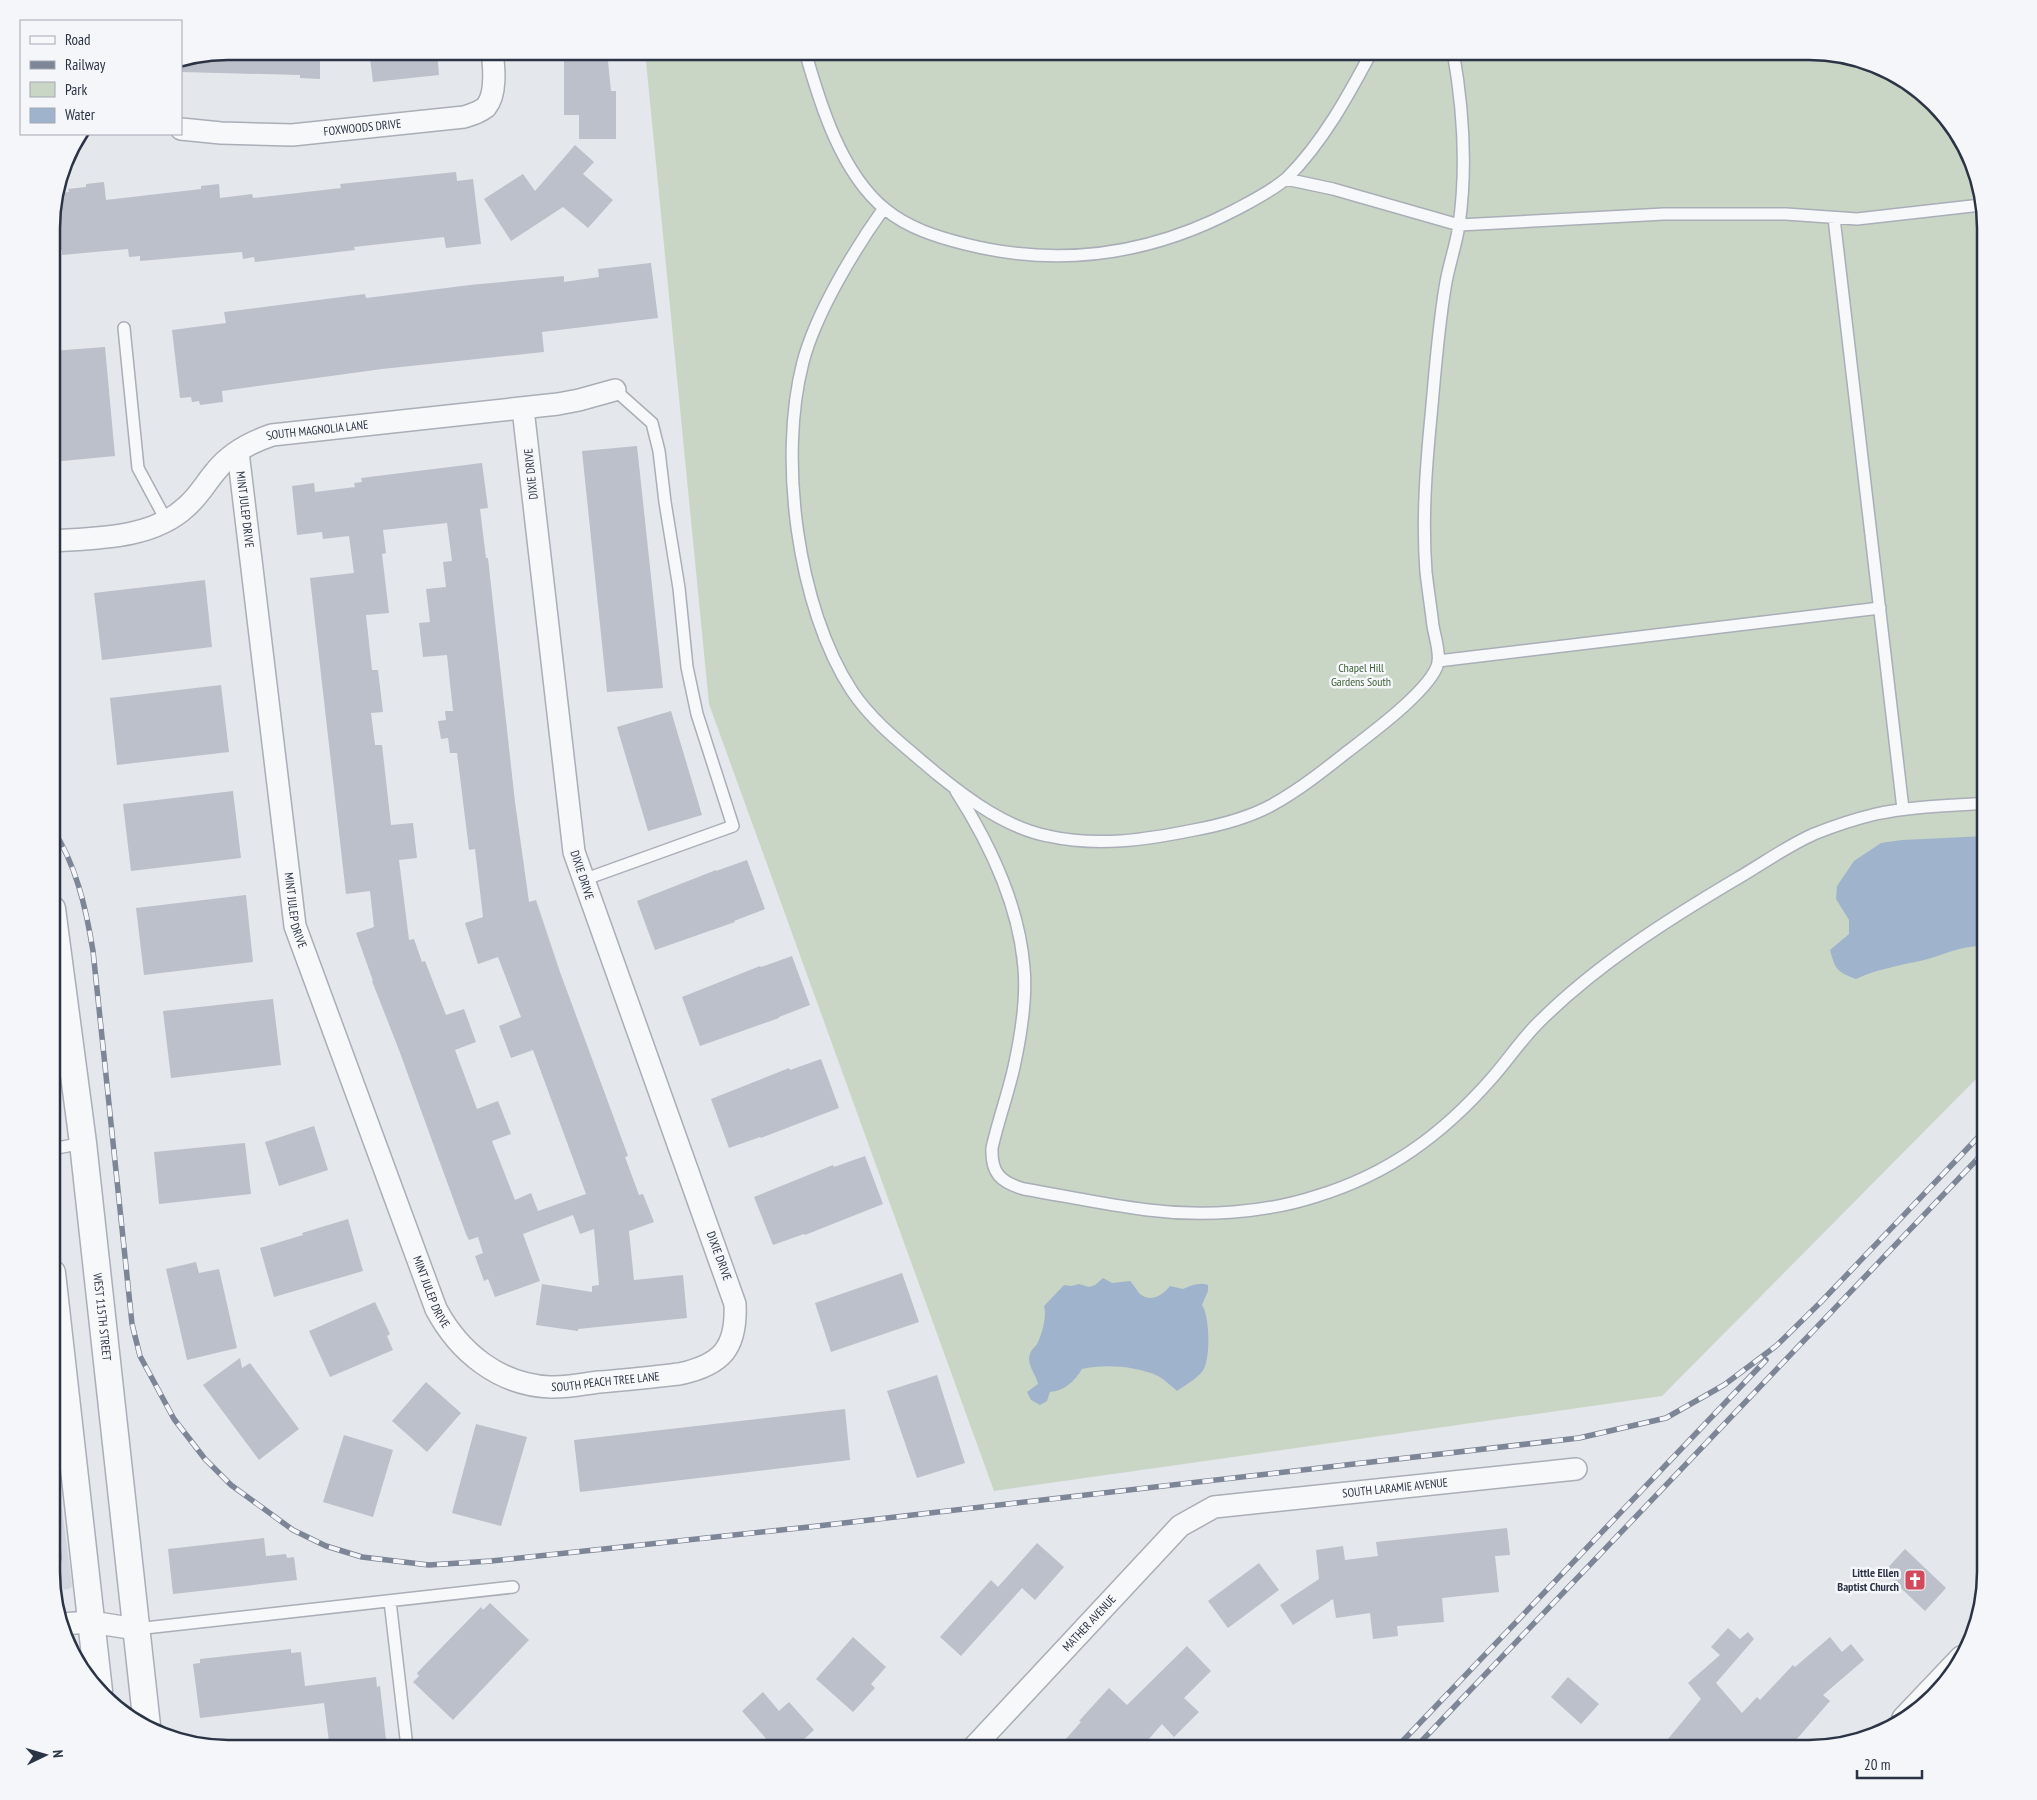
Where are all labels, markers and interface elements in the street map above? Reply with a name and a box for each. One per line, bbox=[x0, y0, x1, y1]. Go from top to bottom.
legend bbox=[20, 20, 182, 135]
text: Road bbox=[65, 30, 91, 49]
text: Railway bbox=[65, 55, 106, 74]
text: Park bbox=[65, 80, 87, 99]
text: Water bbox=[65, 105, 96, 124]
street label: FOXWOODS DRIVE bbox=[323, 116, 402, 139]
street label: SOUTH MAGNOLIA LANE bbox=[264, 417, 369, 443]
street label: DIXIE DRIVE bbox=[520, 448, 541, 500]
street label: MINT JULEP DRIVE bbox=[233, 470, 257, 549]
park label: Chapel Hill Gardens South bbox=[1331, 660, 1391, 689]
street label: DIXIE DRIVE bbox=[567, 848, 598, 901]
street label: MINT JULEP DRIVE bbox=[282, 872, 310, 950]
street label: DIXIE DRIVE bbox=[704, 1229, 735, 1282]
street label: MINT JULEP DRIVE bbox=[410, 1254, 454, 1331]
street label: WEST 115TH STREET bbox=[90, 1272, 115, 1362]
street label: SOUTH PEACH TREE LANE bbox=[551, 1368, 660, 1394]
street label: SOUTH LARAMIE AVENUE bbox=[1342, 1475, 1449, 1500]
place label: Little Ellen Baptist Church bbox=[1837, 1565, 1899, 1594]
church icon: Little Ellen Baptist Church bbox=[1903, 1568, 1927, 1592]
street label: MATHER AVENUE bbox=[1059, 1592, 1119, 1654]
north arrow bbox=[20, 1730, 70, 1780]
scale bar bbox=[1857, 1748, 1922, 1780]
text: N bbox=[49, 1749, 67, 1758]
text: 20 m bbox=[1864, 1755, 1890, 1774]

